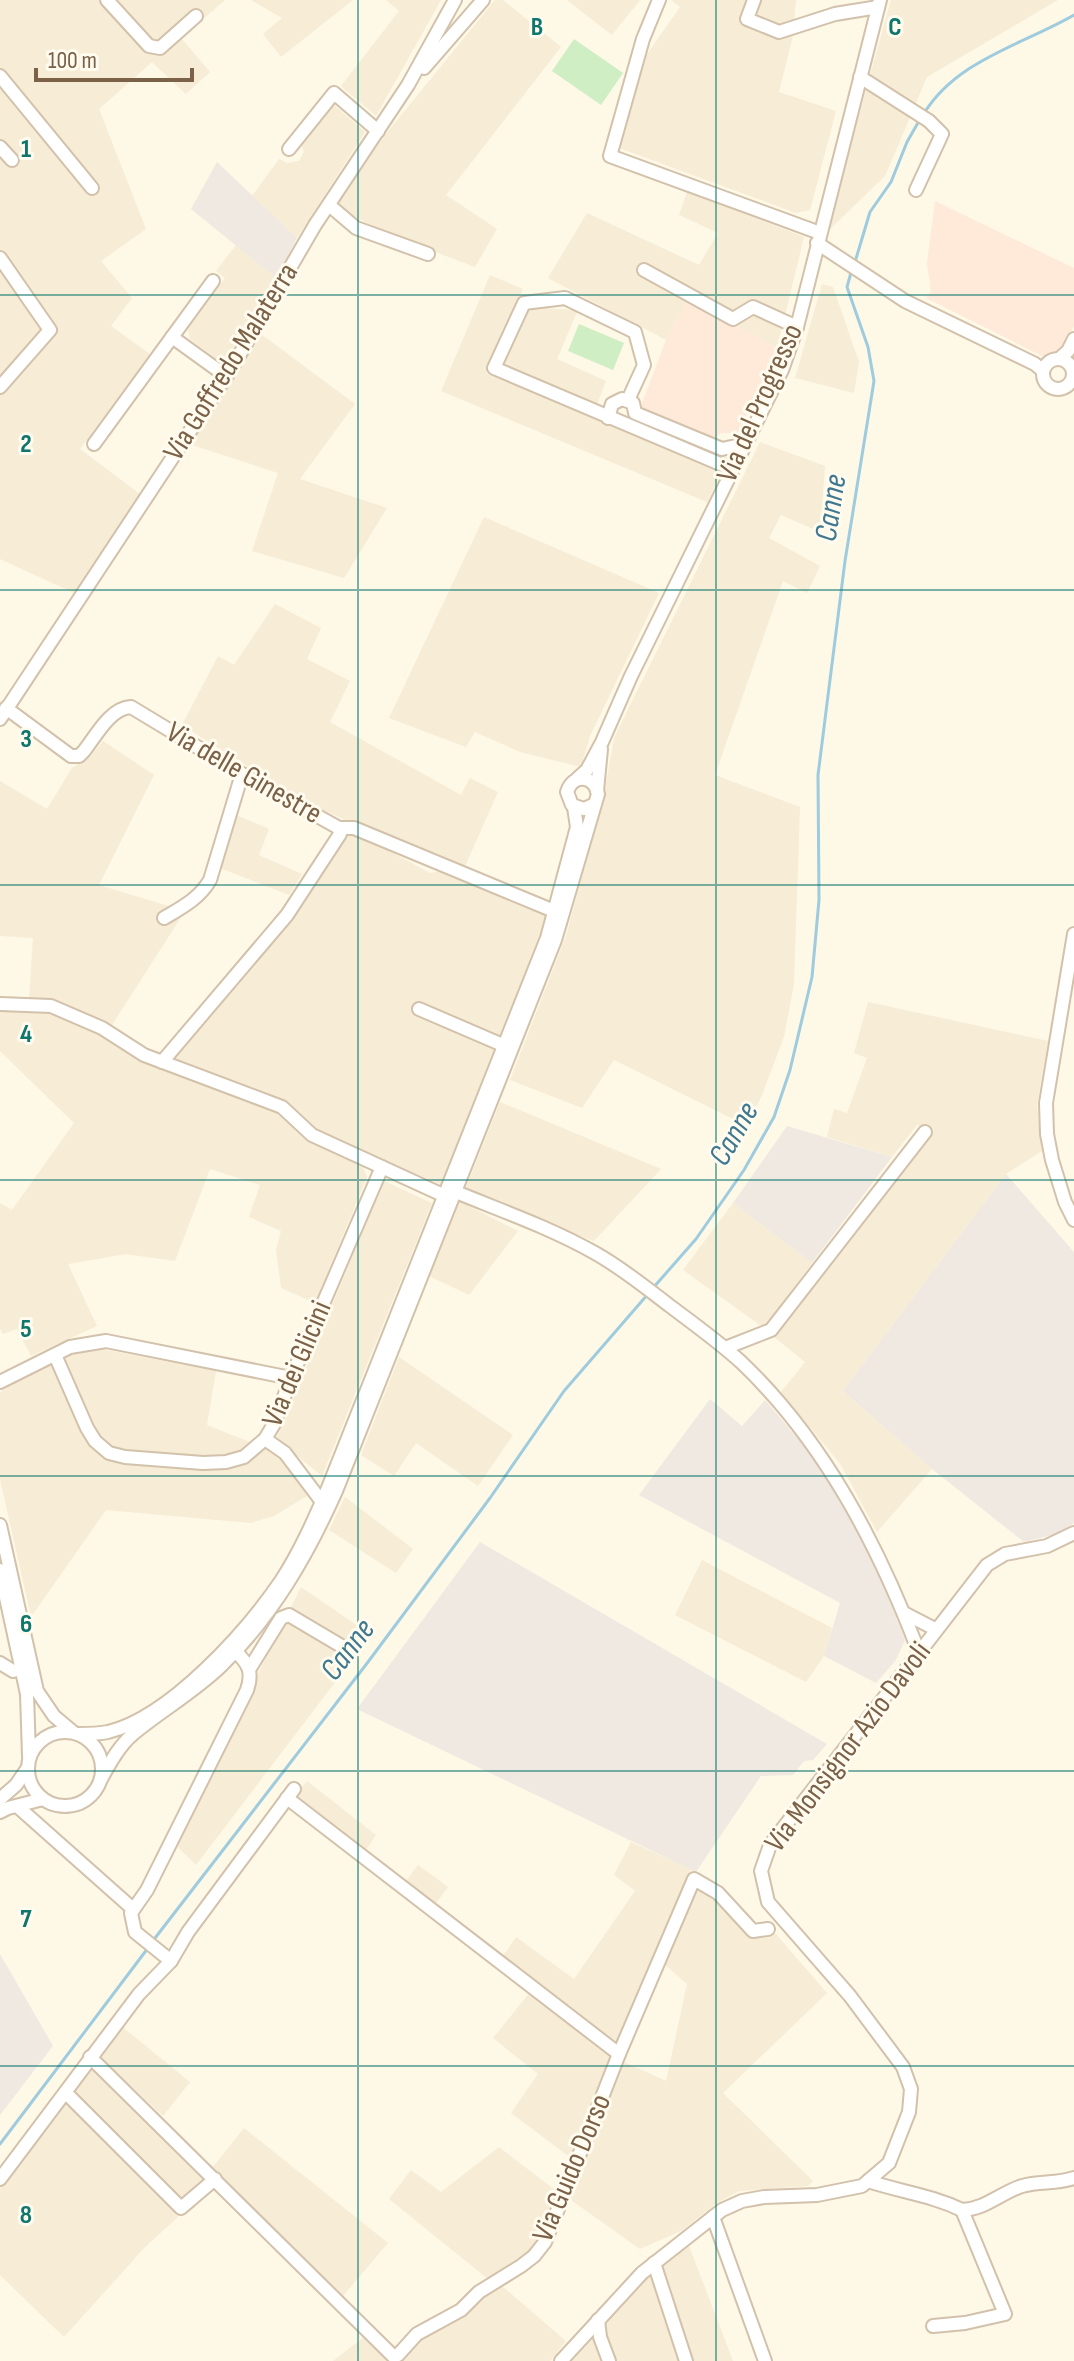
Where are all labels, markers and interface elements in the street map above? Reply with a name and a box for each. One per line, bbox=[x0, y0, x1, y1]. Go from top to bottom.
text: B bbox=[531, 12, 543, 43]
text: C bbox=[888, 12, 902, 43]
scale bar bbox=[36, 32, 192, 82]
text: 100 m bbox=[48, 46, 97, 75]
text: 1 bbox=[21, 134, 31, 165]
street label: Via Goffredo Malaterra bbox=[156, 257, 306, 467]
street label: Via del Progresso bbox=[709, 318, 811, 488]
text: 2 bbox=[20, 429, 32, 460]
water label: Canne bbox=[806, 472, 856, 544]
street label: Via delle Ginestre bbox=[160, 714, 328, 832]
text: 3 bbox=[20, 724, 32, 755]
text: 4 bbox=[20, 1019, 32, 1050]
water label: Canne bbox=[700, 1095, 768, 1173]
street label: Via dei Glicini bbox=[254, 1296, 340, 1432]
text: 5 bbox=[20, 1314, 32, 1345]
text: 6 bbox=[20, 1609, 32, 1640]
water label: Canne bbox=[312, 1611, 384, 1689]
street label: Via Monsignor Azio Davoli bbox=[757, 1635, 939, 1859]
text: 7 bbox=[20, 1904, 32, 1935]
street label: Via Guido Dorso bbox=[525, 2089, 619, 2247]
text: 8 bbox=[20, 2200, 32, 2231]

